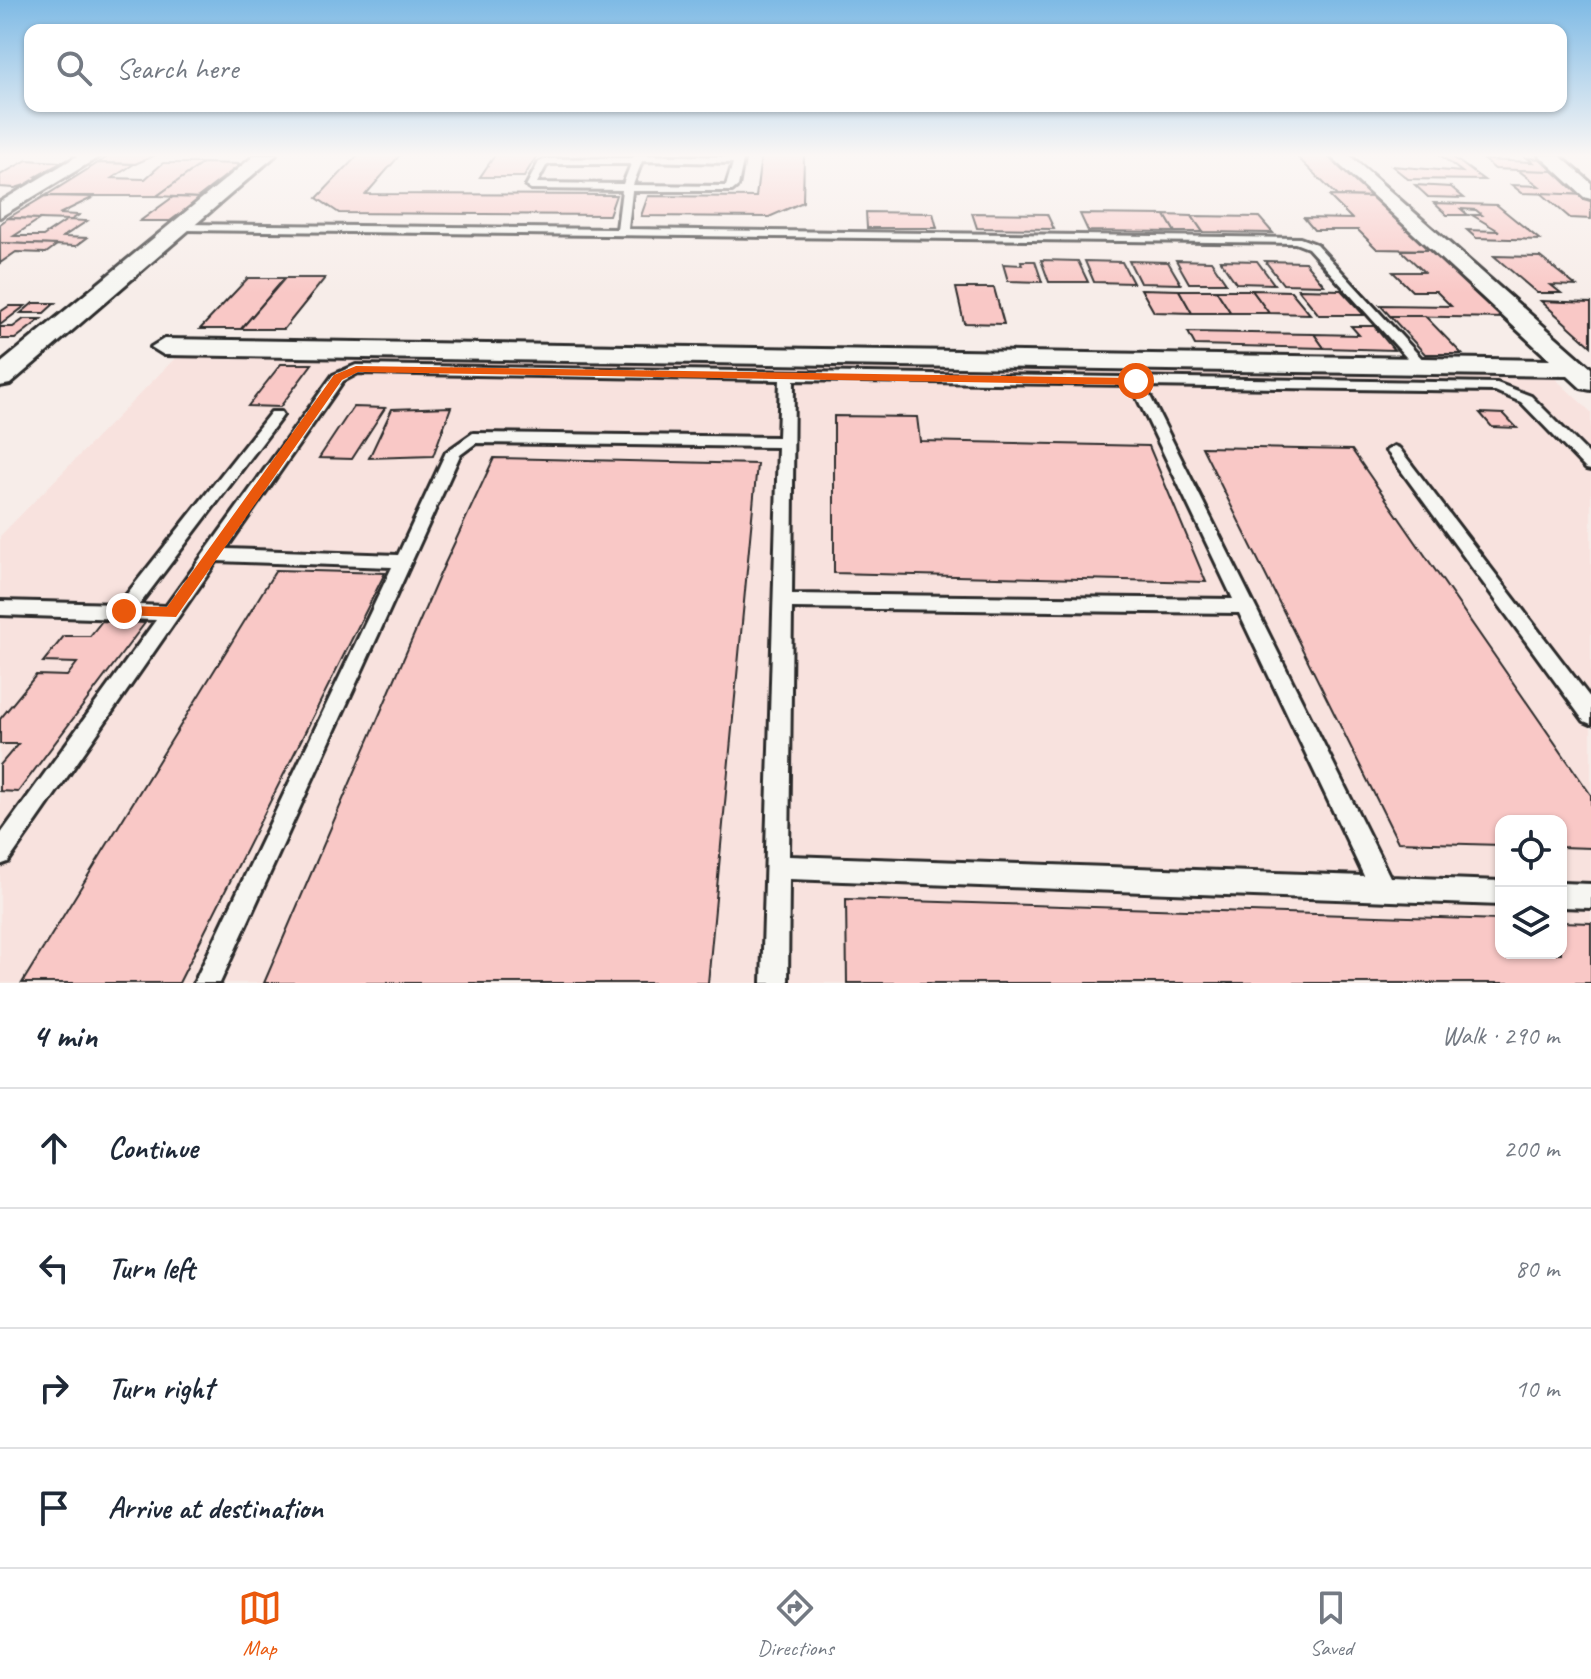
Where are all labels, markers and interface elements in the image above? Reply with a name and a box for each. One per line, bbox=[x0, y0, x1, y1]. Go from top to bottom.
search box bbox=[24, 24, 1567, 112]
icon: search bbox=[52, 46, 96, 90]
text: Search here bbox=[116, 49, 238, 87]
route start bbox=[1118, 363, 1154, 399]
route end bbox=[106, 593, 142, 629]
map controls bbox=[1495, 815, 1567, 959]
button: locate bbox=[1495, 815, 1567, 887]
button: layers bbox=[1495, 887, 1567, 959]
text: 4 min bbox=[32, 1014, 97, 1057]
text: Walk · 290 m bbox=[1442, 1019, 1559, 1052]
icon: ahead bbox=[32, 1126, 76, 1170]
text: Continue bbox=[108, 1129, 198, 1167]
text: 200 m bbox=[1503, 1132, 1559, 1165]
icon: left bbox=[32, 1246, 76, 1290]
text: Turn left bbox=[108, 1249, 195, 1287]
text: 80 m bbox=[1515, 1252, 1559, 1285]
icon: right bbox=[32, 1366, 76, 1410]
text: Turn right bbox=[108, 1369, 213, 1407]
text: 10 m bbox=[1515, 1372, 1559, 1405]
icon: arrive bbox=[32, 1486, 76, 1530]
text: Arrive at destination bbox=[108, 1489, 323, 1527]
tab: Map bbox=[238, 1586, 282, 1662]
tab: Directions bbox=[757, 1586, 834, 1662]
tab: Saved bbox=[1309, 1586, 1353, 1662]

